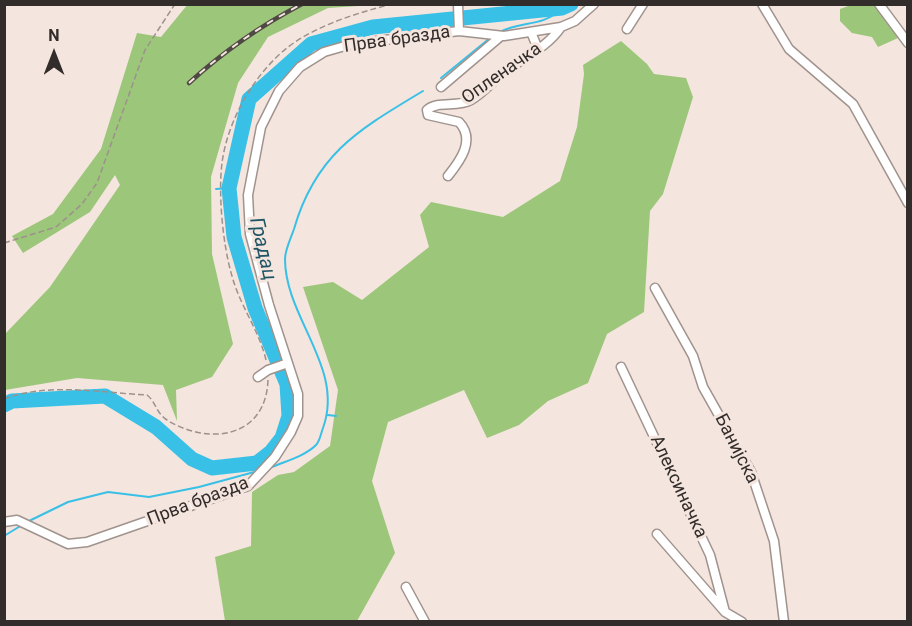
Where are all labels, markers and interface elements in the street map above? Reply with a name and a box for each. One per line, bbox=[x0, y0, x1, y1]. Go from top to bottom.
street label: Прва бразда bbox=[343, 22, 451, 58]
north arrow bbox=[24, 24, 84, 84]
text: N bbox=[48, 26, 60, 45]
street label: Опленачка bbox=[458, 39, 546, 109]
water label: Градац bbox=[243, 215, 281, 283]
street label: Банијска bbox=[709, 411, 763, 487]
street label: Алексиначка bbox=[645, 432, 711, 542]
street label: Прва бразда bbox=[144, 473, 252, 531]

